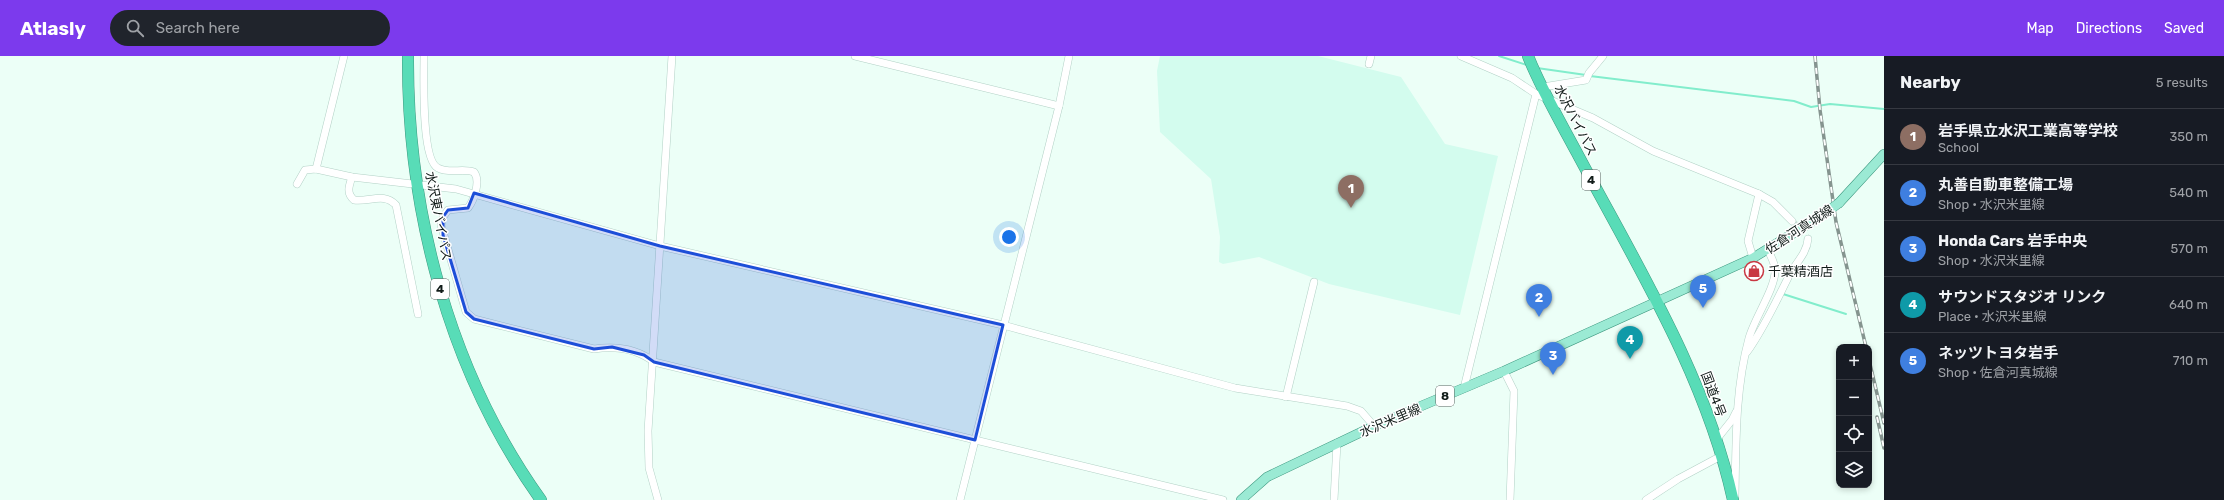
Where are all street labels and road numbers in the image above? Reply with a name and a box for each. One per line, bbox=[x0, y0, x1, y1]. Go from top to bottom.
street label: 水沢バイパス bbox=[1551, 82, 1600, 158]
street label: 水沢東バイパス bbox=[422, 170, 455, 262]
road number: 4 bbox=[1582, 170, 1600, 190]
street label: 佐倉河真城線 bbox=[1762, 202, 1836, 257]
road number: 4 bbox=[431, 279, 449, 299]
street label: 国道4号 bbox=[1698, 370, 1729, 419]
road number: 8 bbox=[1436, 386, 1454, 406]
street label: 水沢米里線 bbox=[1357, 401, 1423, 440]

